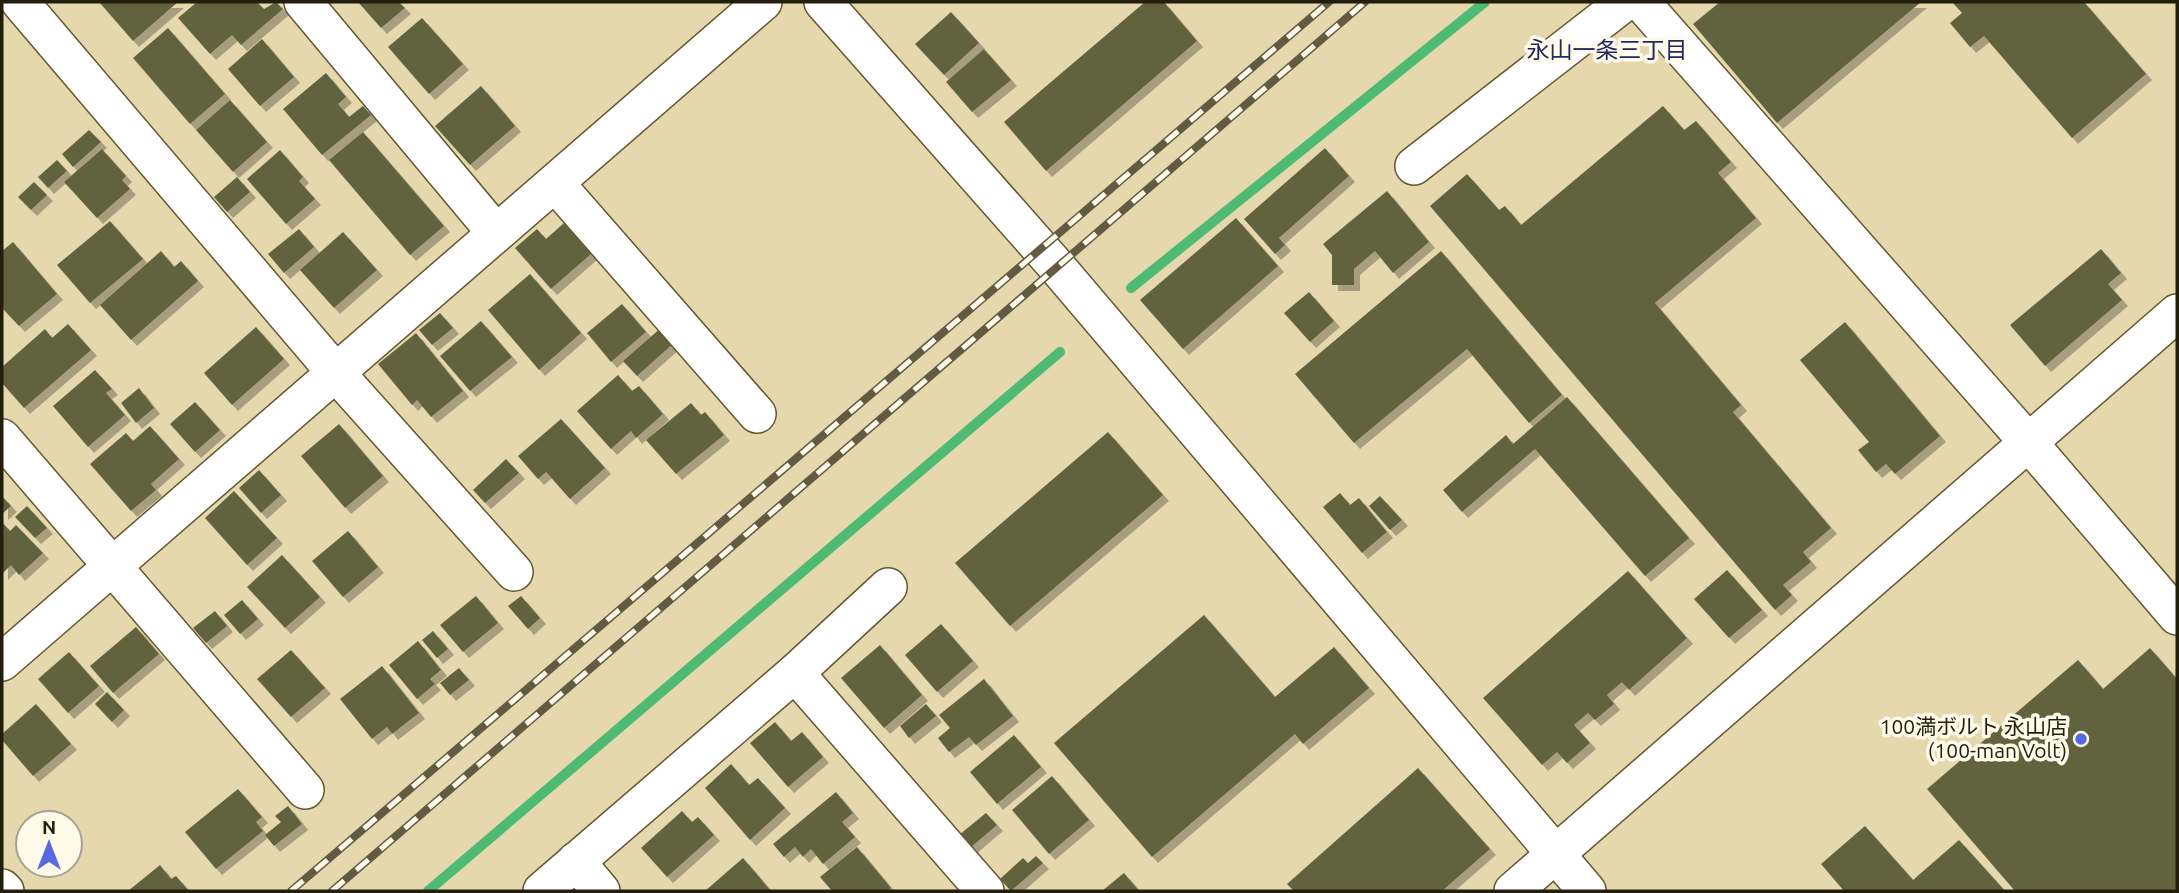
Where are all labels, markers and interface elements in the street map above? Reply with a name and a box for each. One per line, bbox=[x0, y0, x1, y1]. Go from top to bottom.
district label: 永山一条三丁目 bbox=[1527, 37, 1688, 62]
place label: 100満ボルト 永山店 (100-man Volt) bbox=[1880, 714, 2067, 762]
marker: 100満ボルト 永山店 (100-man Volt) bbox=[2073, 731, 2089, 747]
north arrow bbox=[14, 809, 84, 879]
text: N bbox=[42, 816, 56, 838]

